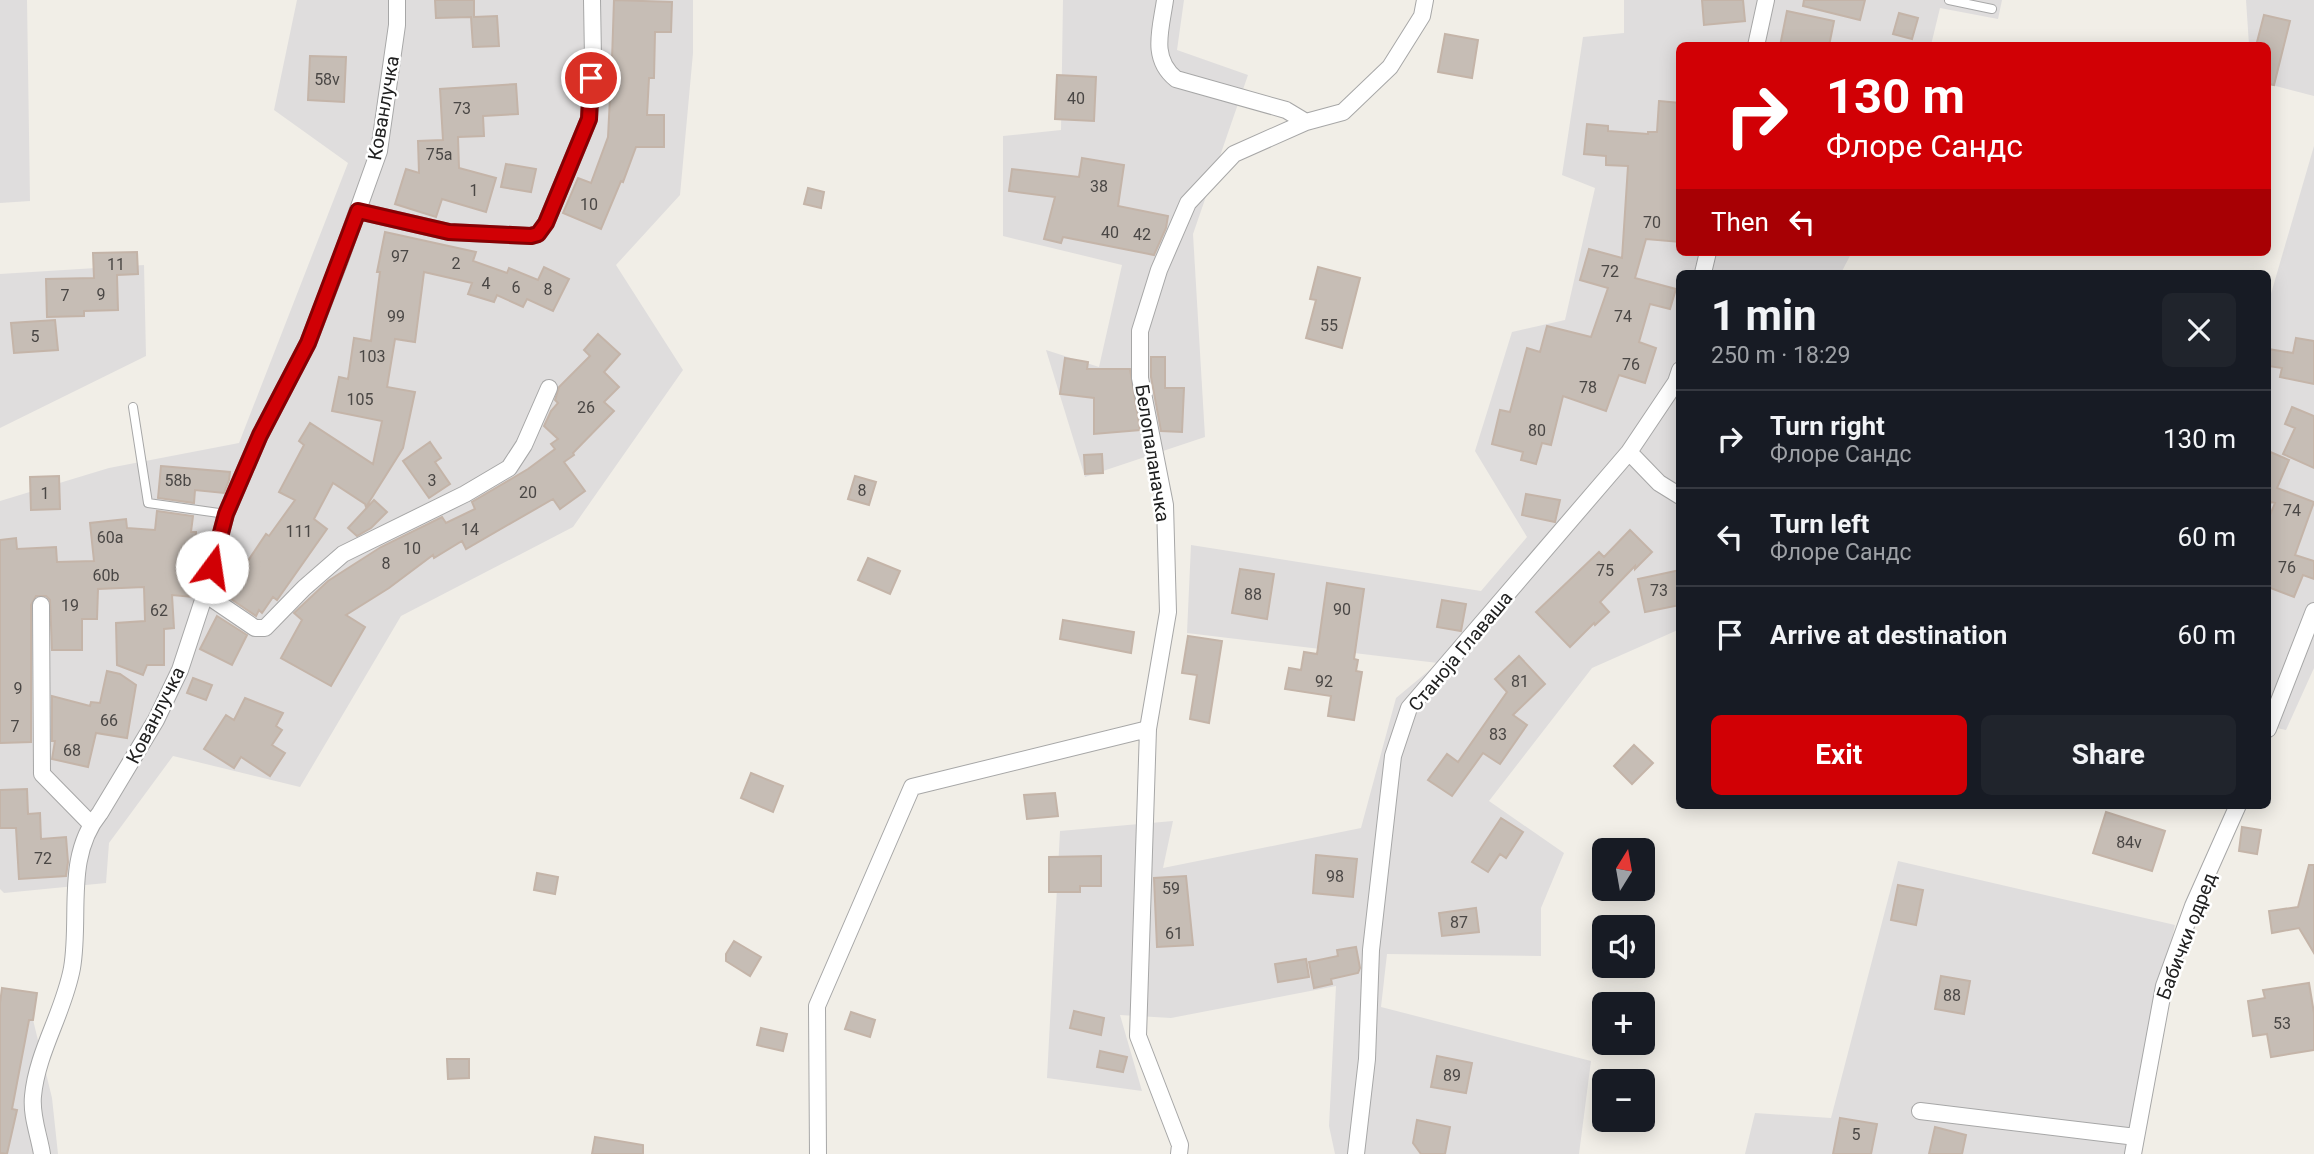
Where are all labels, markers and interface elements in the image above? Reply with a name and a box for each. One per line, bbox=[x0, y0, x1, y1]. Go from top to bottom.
pin bbox=[561, 48, 621, 108]
street label: Кованлучка bbox=[363, 54, 404, 162]
icon: arrive bbox=[572, 59, 610, 97]
text: 130 m bbox=[1826, 68, 1965, 125]
house number: 58v bbox=[314, 70, 340, 89]
icon: right bbox=[1711, 70, 1802, 161]
house number: 40 bbox=[1067, 89, 1085, 108]
house number: 73 bbox=[453, 99, 471, 118]
text: Флоре Сандс bbox=[1826, 127, 2023, 165]
house number: 75a bbox=[426, 145, 452, 164]
house number: 38 bbox=[1090, 177, 1108, 196]
house number: 1 bbox=[470, 181, 479, 200]
house number: 10 bbox=[580, 195, 598, 214]
icon: left bbox=[1783, 203, 1821, 241]
text: Then bbox=[1711, 207, 1769, 237]
house number: 70 bbox=[1643, 213, 1661, 232]
house number: 40 bbox=[1101, 223, 1119, 242]
house number: 42 bbox=[1133, 225, 1151, 244]
house number: 97 bbox=[391, 247, 409, 266]
house number: 2 bbox=[452, 254, 461, 273]
house number: 11 bbox=[107, 255, 125, 274]
house number: 72 bbox=[1601, 262, 1619, 281]
house number: 4 bbox=[482, 274, 491, 293]
house number: 6 bbox=[512, 278, 521, 297]
house number: 8 bbox=[544, 280, 553, 299]
house number: 9 bbox=[97, 285, 106, 304]
house number: 7 bbox=[61, 286, 70, 305]
text: 1 min bbox=[1711, 291, 1817, 340]
button: close bbox=[2162, 293, 2236, 367]
house number: 99 bbox=[387, 307, 405, 326]
house number: 74 bbox=[1614, 307, 1632, 326]
house number: 55 bbox=[1320, 316, 1338, 335]
house number: 5 bbox=[31, 327, 40, 346]
text: 250 m · 18:29 bbox=[1711, 342, 1850, 369]
house number: 103 bbox=[359, 347, 385, 366]
house number: 76 bbox=[1622, 355, 1640, 374]
house number: 78 bbox=[1579, 378, 1597, 397]
street label: Белопаланачка bbox=[1130, 383, 1175, 523]
house number: 105 bbox=[347, 390, 373, 409]
house number: 26 bbox=[577, 398, 595, 417]
text: Turn right bbox=[1770, 411, 1885, 441]
icon: right bbox=[1711, 420, 1749, 458]
house number: 80 bbox=[1528, 421, 1546, 440]
text: 130 m bbox=[2163, 424, 2236, 454]
text: Флоре Сандс bbox=[1770, 441, 1912, 468]
house number: 58b bbox=[165, 471, 192, 490]
house number: 3 bbox=[428, 471, 437, 490]
house number: 8 bbox=[858, 481, 867, 500]
house number: 20 bbox=[519, 483, 537, 502]
house number: 1 bbox=[41, 484, 50, 503]
house number: 74 bbox=[2283, 501, 2301, 520]
text: Turn left bbox=[1770, 509, 1869, 539]
icon: left bbox=[1711, 518, 1749, 556]
house number: 14 bbox=[461, 520, 479, 539]
house number: 111 bbox=[286, 522, 312, 541]
text: 60 m bbox=[2178, 522, 2236, 552]
house number: 60a bbox=[97, 528, 123, 547]
position arrow bbox=[175, 530, 249, 604]
house number: 10 bbox=[403, 539, 421, 558]
text: Флоре Сандс bbox=[1770, 539, 1912, 566]
house number: 8 bbox=[382, 554, 391, 573]
house number: 76 bbox=[2278, 558, 2296, 577]
house number: 75 bbox=[1596, 561, 1614, 580]
house number: 60b bbox=[93, 566, 120, 585]
house number: 73 bbox=[1650, 581, 1668, 600]
house number: 88 bbox=[1244, 585, 1262, 604]
street label: Станоја Главаша bbox=[1403, 587, 1517, 716]
house number: 19 bbox=[61, 596, 79, 615]
house number: 90 bbox=[1333, 600, 1351, 619]
house number: 62 bbox=[150, 601, 168, 620]
icon: arrive bbox=[1711, 616, 1749, 654]
text: Arrive at destination bbox=[1770, 620, 2007, 650]
text: 60 m bbox=[2178, 620, 2236, 650]
street label: Кованлучка bbox=[121, 663, 190, 768]
house number: 92 bbox=[1315, 672, 1333, 691]
house number: 81 bbox=[1511, 672, 1529, 691]
house number: 9 bbox=[14, 679, 23, 698]
house number: 66 bbox=[100, 711, 118, 730]
button: Exit bbox=[1711, 715, 1967, 795]
button: Share bbox=[1981, 715, 2236, 795]
house number: 7 bbox=[11, 717, 20, 736]
house number: 83 bbox=[1489, 725, 1507, 744]
house number: 68 bbox=[63, 741, 81, 760]
house number: 84v bbox=[2116, 833, 2142, 852]
north arrow bbox=[1592, 838, 1656, 901]
map controls bbox=[1592, 838, 1655, 1132]
house number: 72 bbox=[34, 849, 52, 868]
house number: 98 bbox=[1326, 867, 1344, 886]
street label: Бабички одред bbox=[2152, 870, 2221, 1003]
house number: 59 bbox=[1162, 879, 1180, 898]
house number: 87 bbox=[1450, 913, 1468, 932]
button: sound bbox=[1592, 915, 1655, 978]
house number: 61 bbox=[1165, 924, 1183, 943]
house number: 88 bbox=[1943, 986, 1961, 1005]
button: + bbox=[1592, 992, 1655, 1055]
house number: 53 bbox=[2273, 1014, 2291, 1033]
house number: 89 bbox=[1443, 1066, 1461, 1085]
button: − bbox=[1592, 1069, 1655, 1132]
house number: 5 bbox=[1852, 1125, 1861, 1144]

